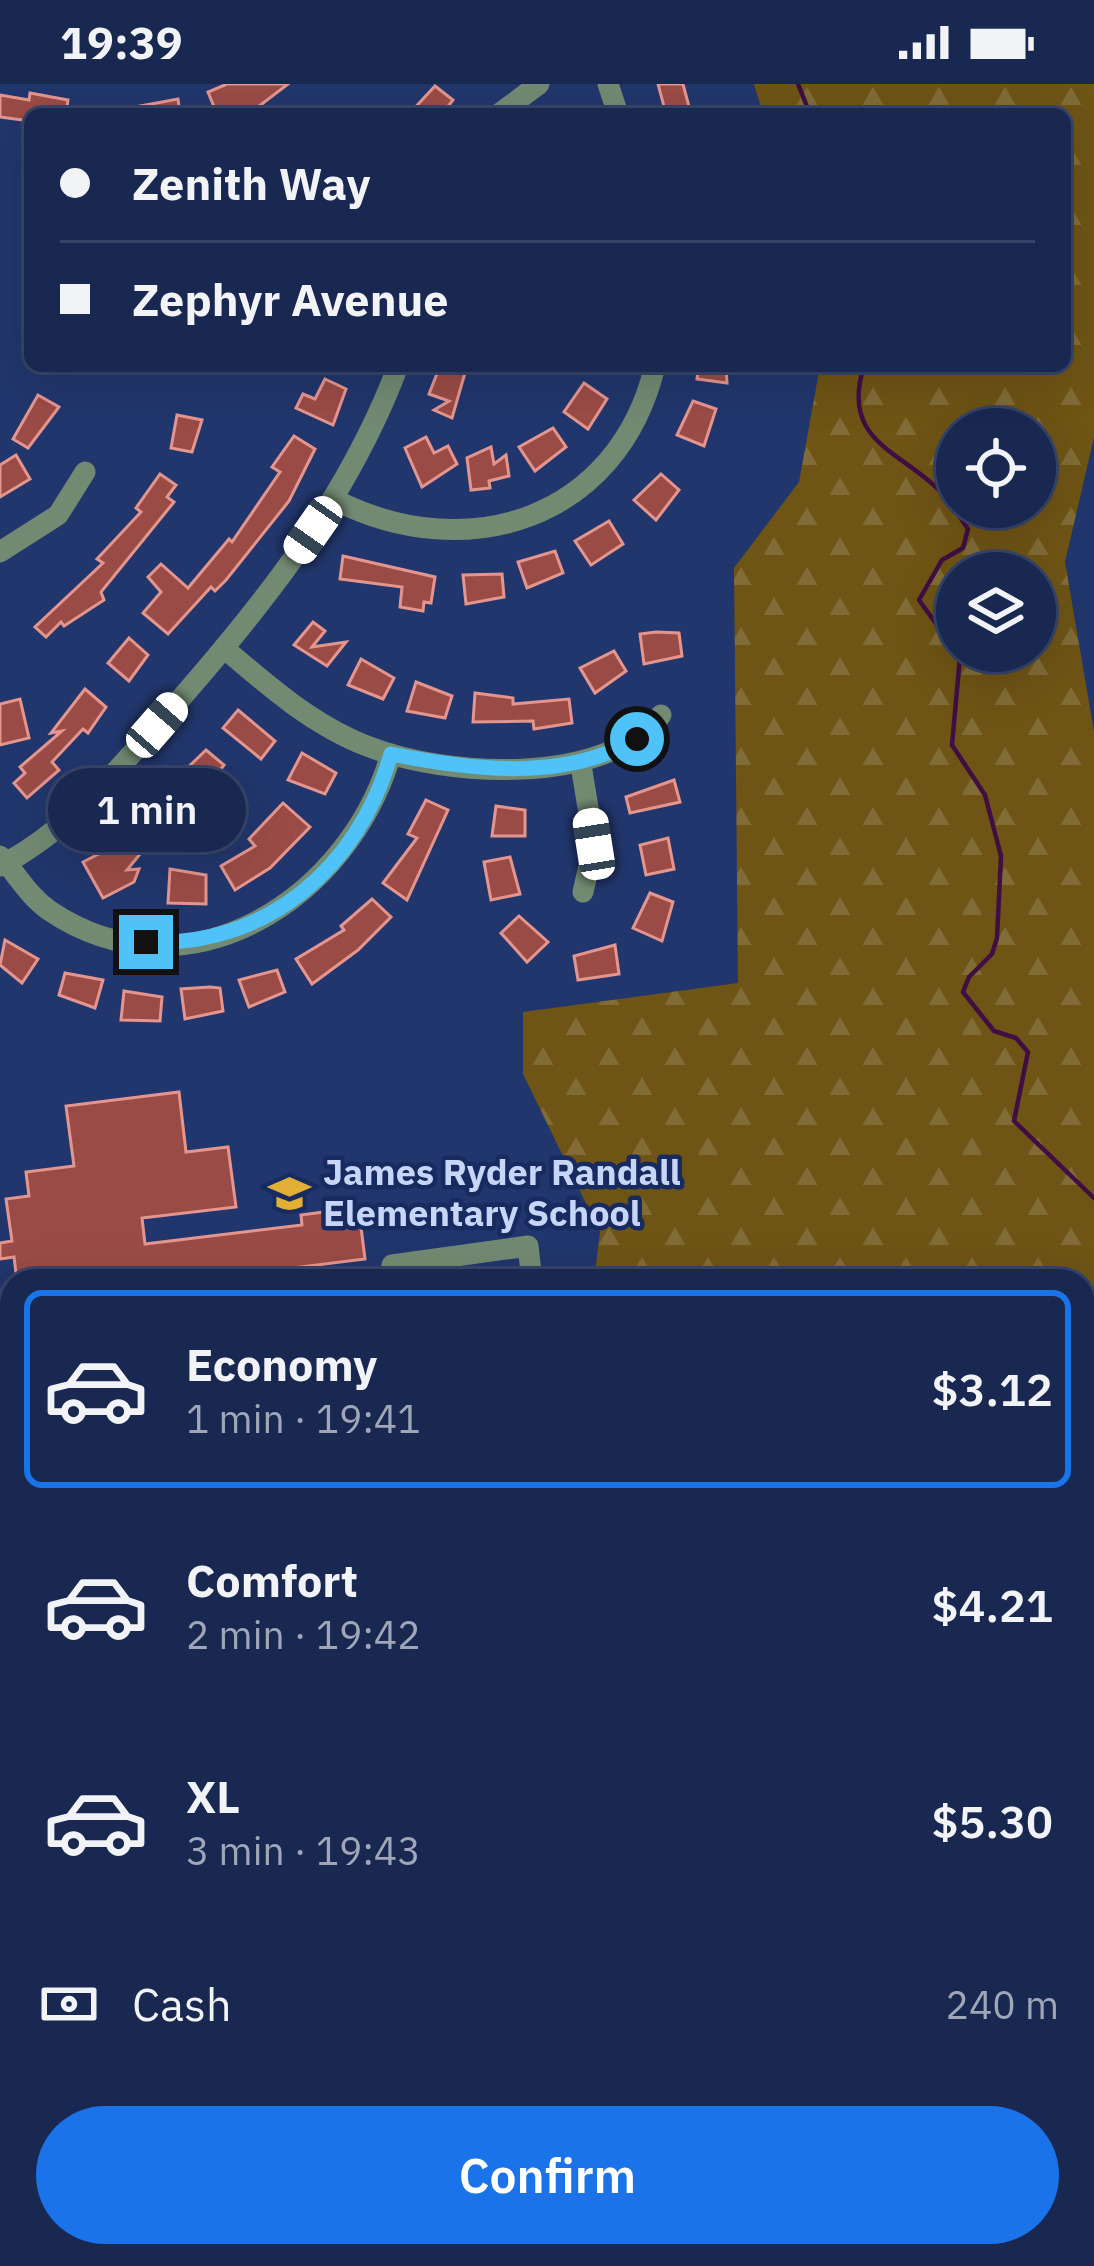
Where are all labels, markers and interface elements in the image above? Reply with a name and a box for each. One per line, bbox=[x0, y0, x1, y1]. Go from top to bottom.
text: 19:39 bbox=[60, 13, 183, 71]
text: Zenith Way bbox=[132, 154, 370, 212]
text: Zephyr Avenue bbox=[132, 270, 449, 328]
map controls bbox=[936, 408, 1056, 672]
button: locate bbox=[936, 408, 1056, 528]
car bbox=[278, 490, 348, 570]
button: layers bbox=[936, 552, 1056, 672]
car bbox=[120, 686, 194, 764]
route start bbox=[610, 712, 664, 766]
callout: 1 min bbox=[47, 768, 245, 852]
text: 1 min bbox=[97, 784, 197, 835]
car bbox=[571, 806, 617, 882]
route end bbox=[119, 915, 173, 969]
place label: James Ryder Randall Elementary School bbox=[323, 1148, 681, 1236]
school or university icon: James Ryder Randall Elementary School bbox=[266, 1170, 312, 1216]
icon: car bbox=[42, 1335, 150, 1443]
text: Economy bbox=[186, 1335, 377, 1393]
text: $3.12 bbox=[932, 1360, 1053, 1418]
text: 1 min · 19:41 bbox=[186, 1393, 421, 1444]
icon: car bbox=[42, 1551, 150, 1659]
text: Comfort bbox=[186, 1551, 358, 1609]
text: $4.21 bbox=[932, 1576, 1053, 1634]
text: 2 min · 19:42 bbox=[186, 1609, 421, 1660]
icon: car bbox=[42, 1767, 150, 1875]
text: XL bbox=[186, 1767, 240, 1825]
text: $5.30 bbox=[932, 1792, 1053, 1850]
text: 3 min · 19:43 bbox=[186, 1825, 421, 1876]
icon: cash bbox=[36, 1971, 102, 2037]
text: Cash bbox=[132, 1975, 231, 2033]
text: 240 m bbox=[946, 1979, 1059, 2030]
button: Confirm bbox=[36, 2106, 1059, 2244]

